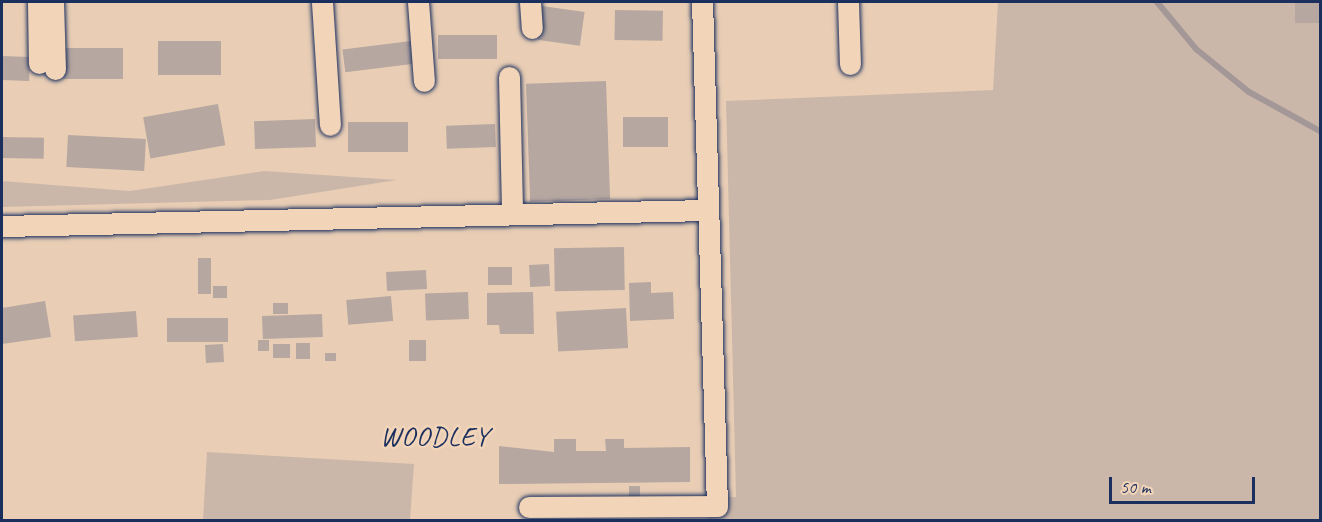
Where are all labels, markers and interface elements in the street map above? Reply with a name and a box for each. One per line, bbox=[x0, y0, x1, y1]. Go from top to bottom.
district label: WOODLEY bbox=[380, 421, 490, 453]
scale bar bbox=[1112, 465, 1258, 503]
text: 50 m bbox=[1120, 476, 1151, 498]

